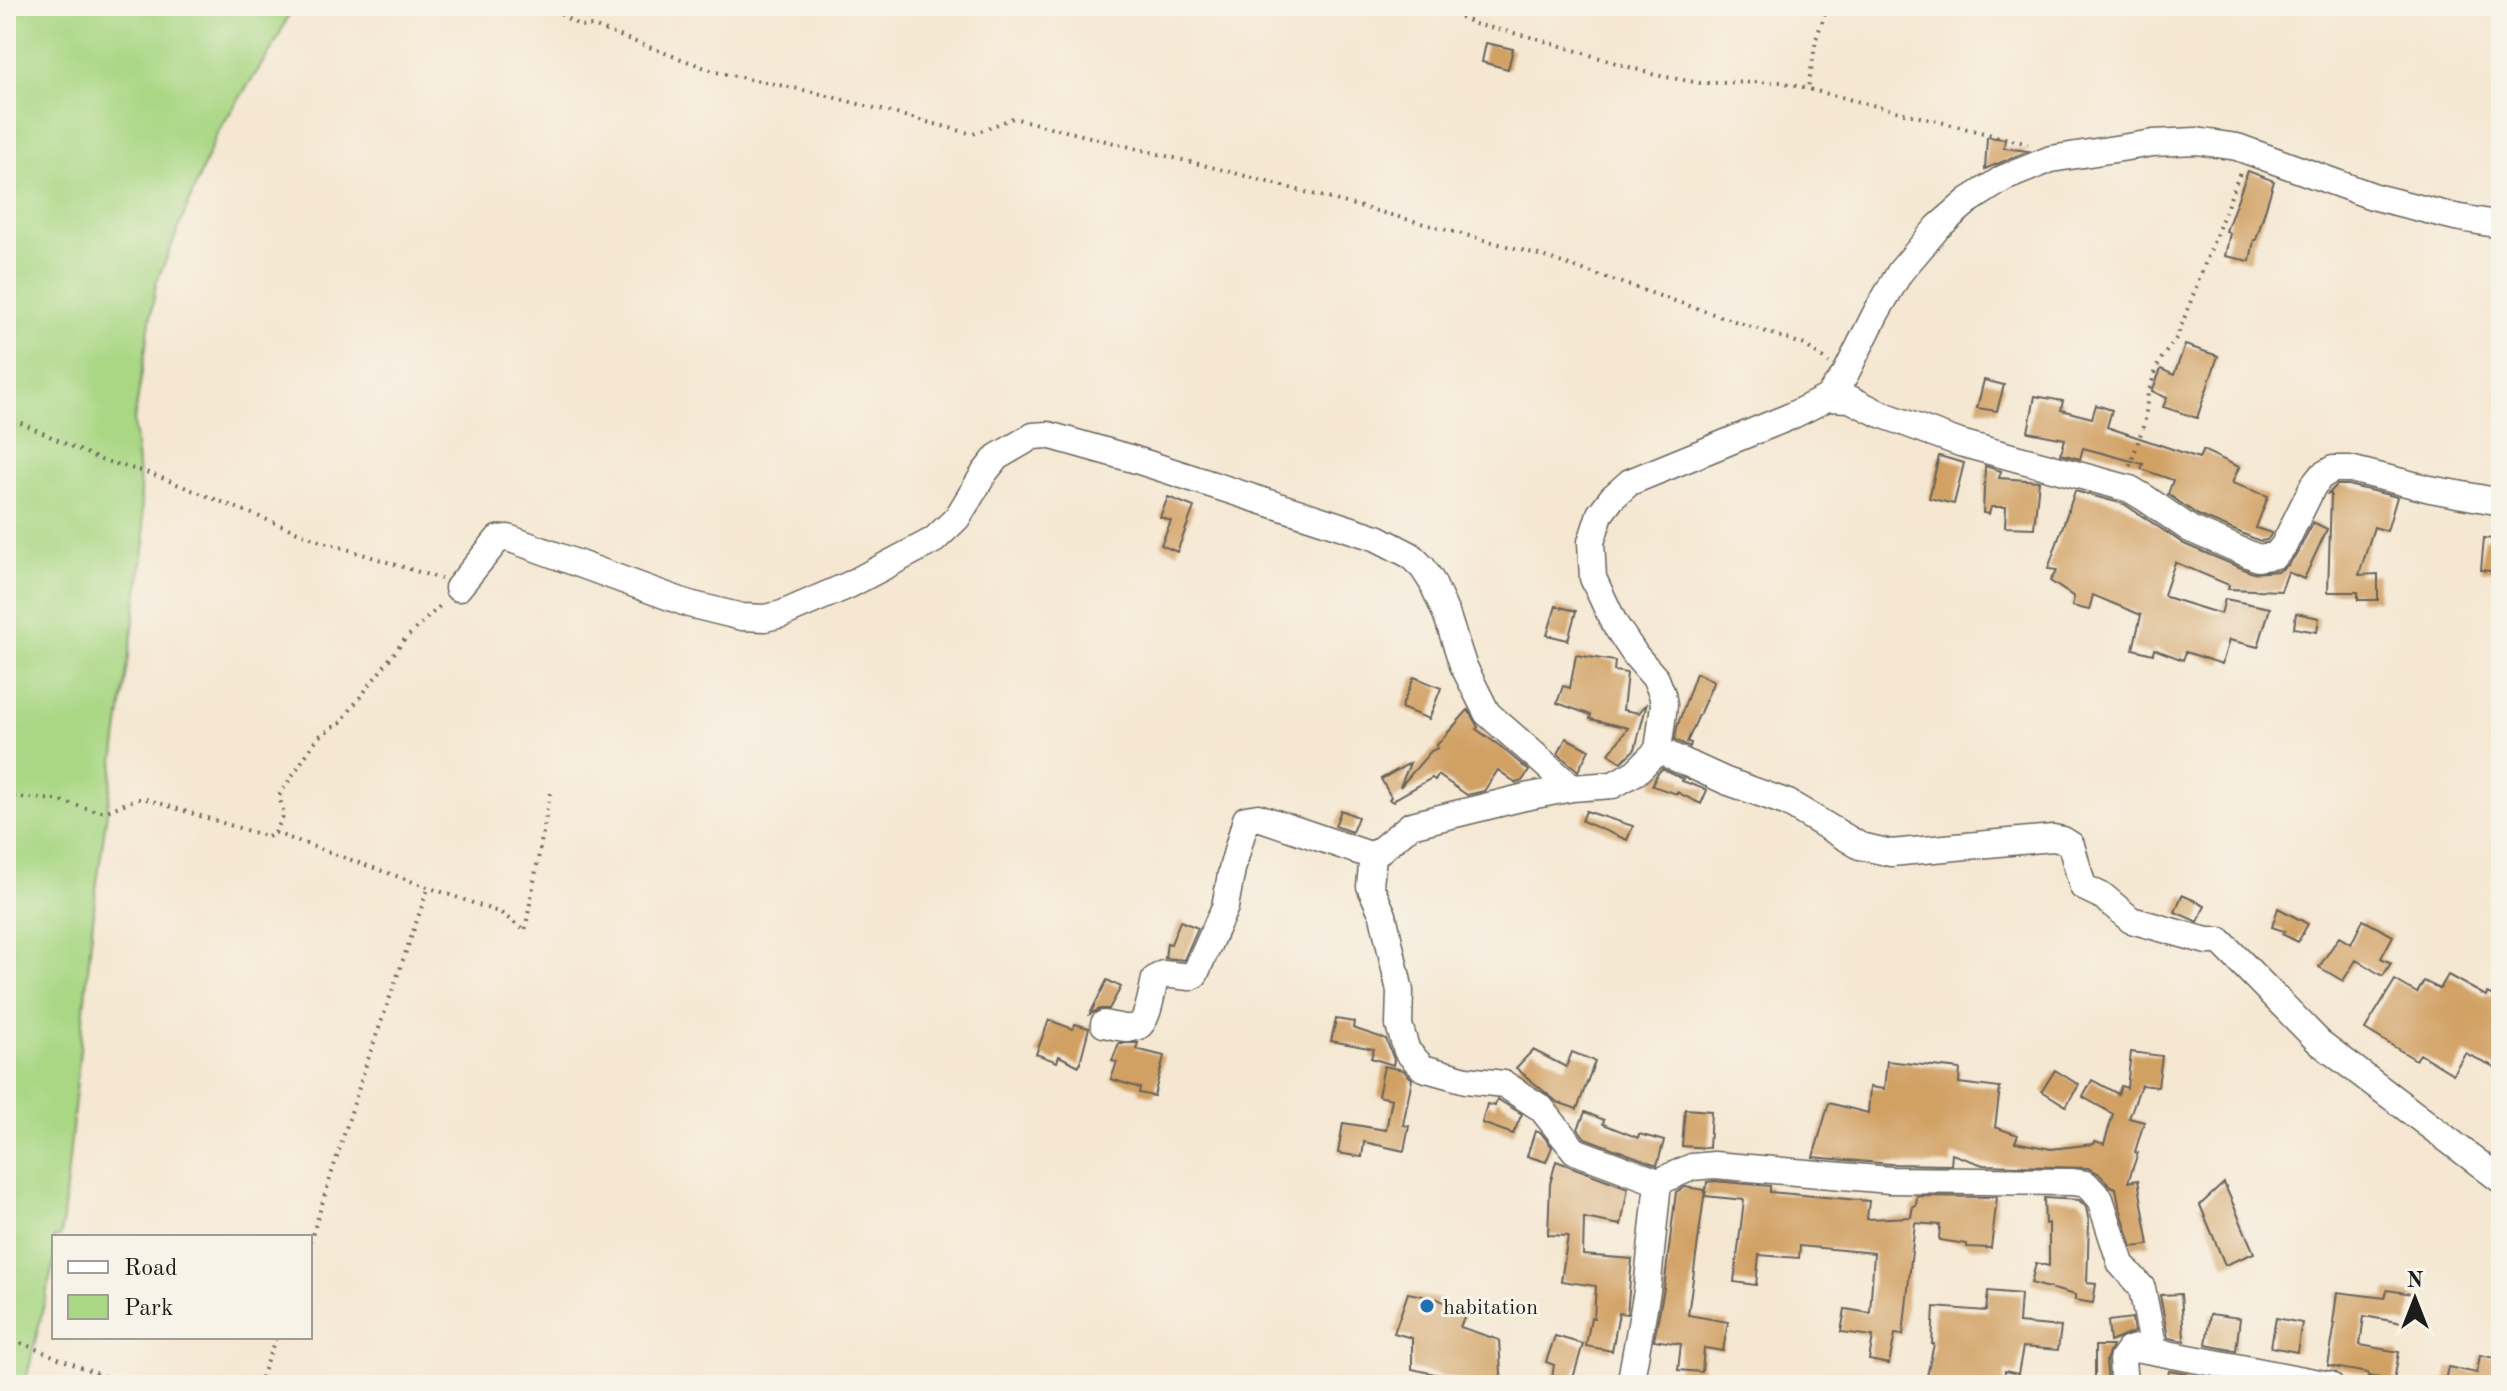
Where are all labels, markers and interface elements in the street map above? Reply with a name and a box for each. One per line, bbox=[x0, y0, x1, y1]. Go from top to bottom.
legend bbox=[52, 1235, 312, 1339]
text: Road bbox=[124, 1257, 177, 1281]
north arrow bbox=[2375, 1259, 2455, 1339]
text: N bbox=[2407, 1270, 2424, 1292]
text: Park bbox=[124, 1297, 173, 1321]
marker: habitation bbox=[1418, 1297, 1436, 1315]
place label: habitation bbox=[1443, 1297, 1538, 1319]

